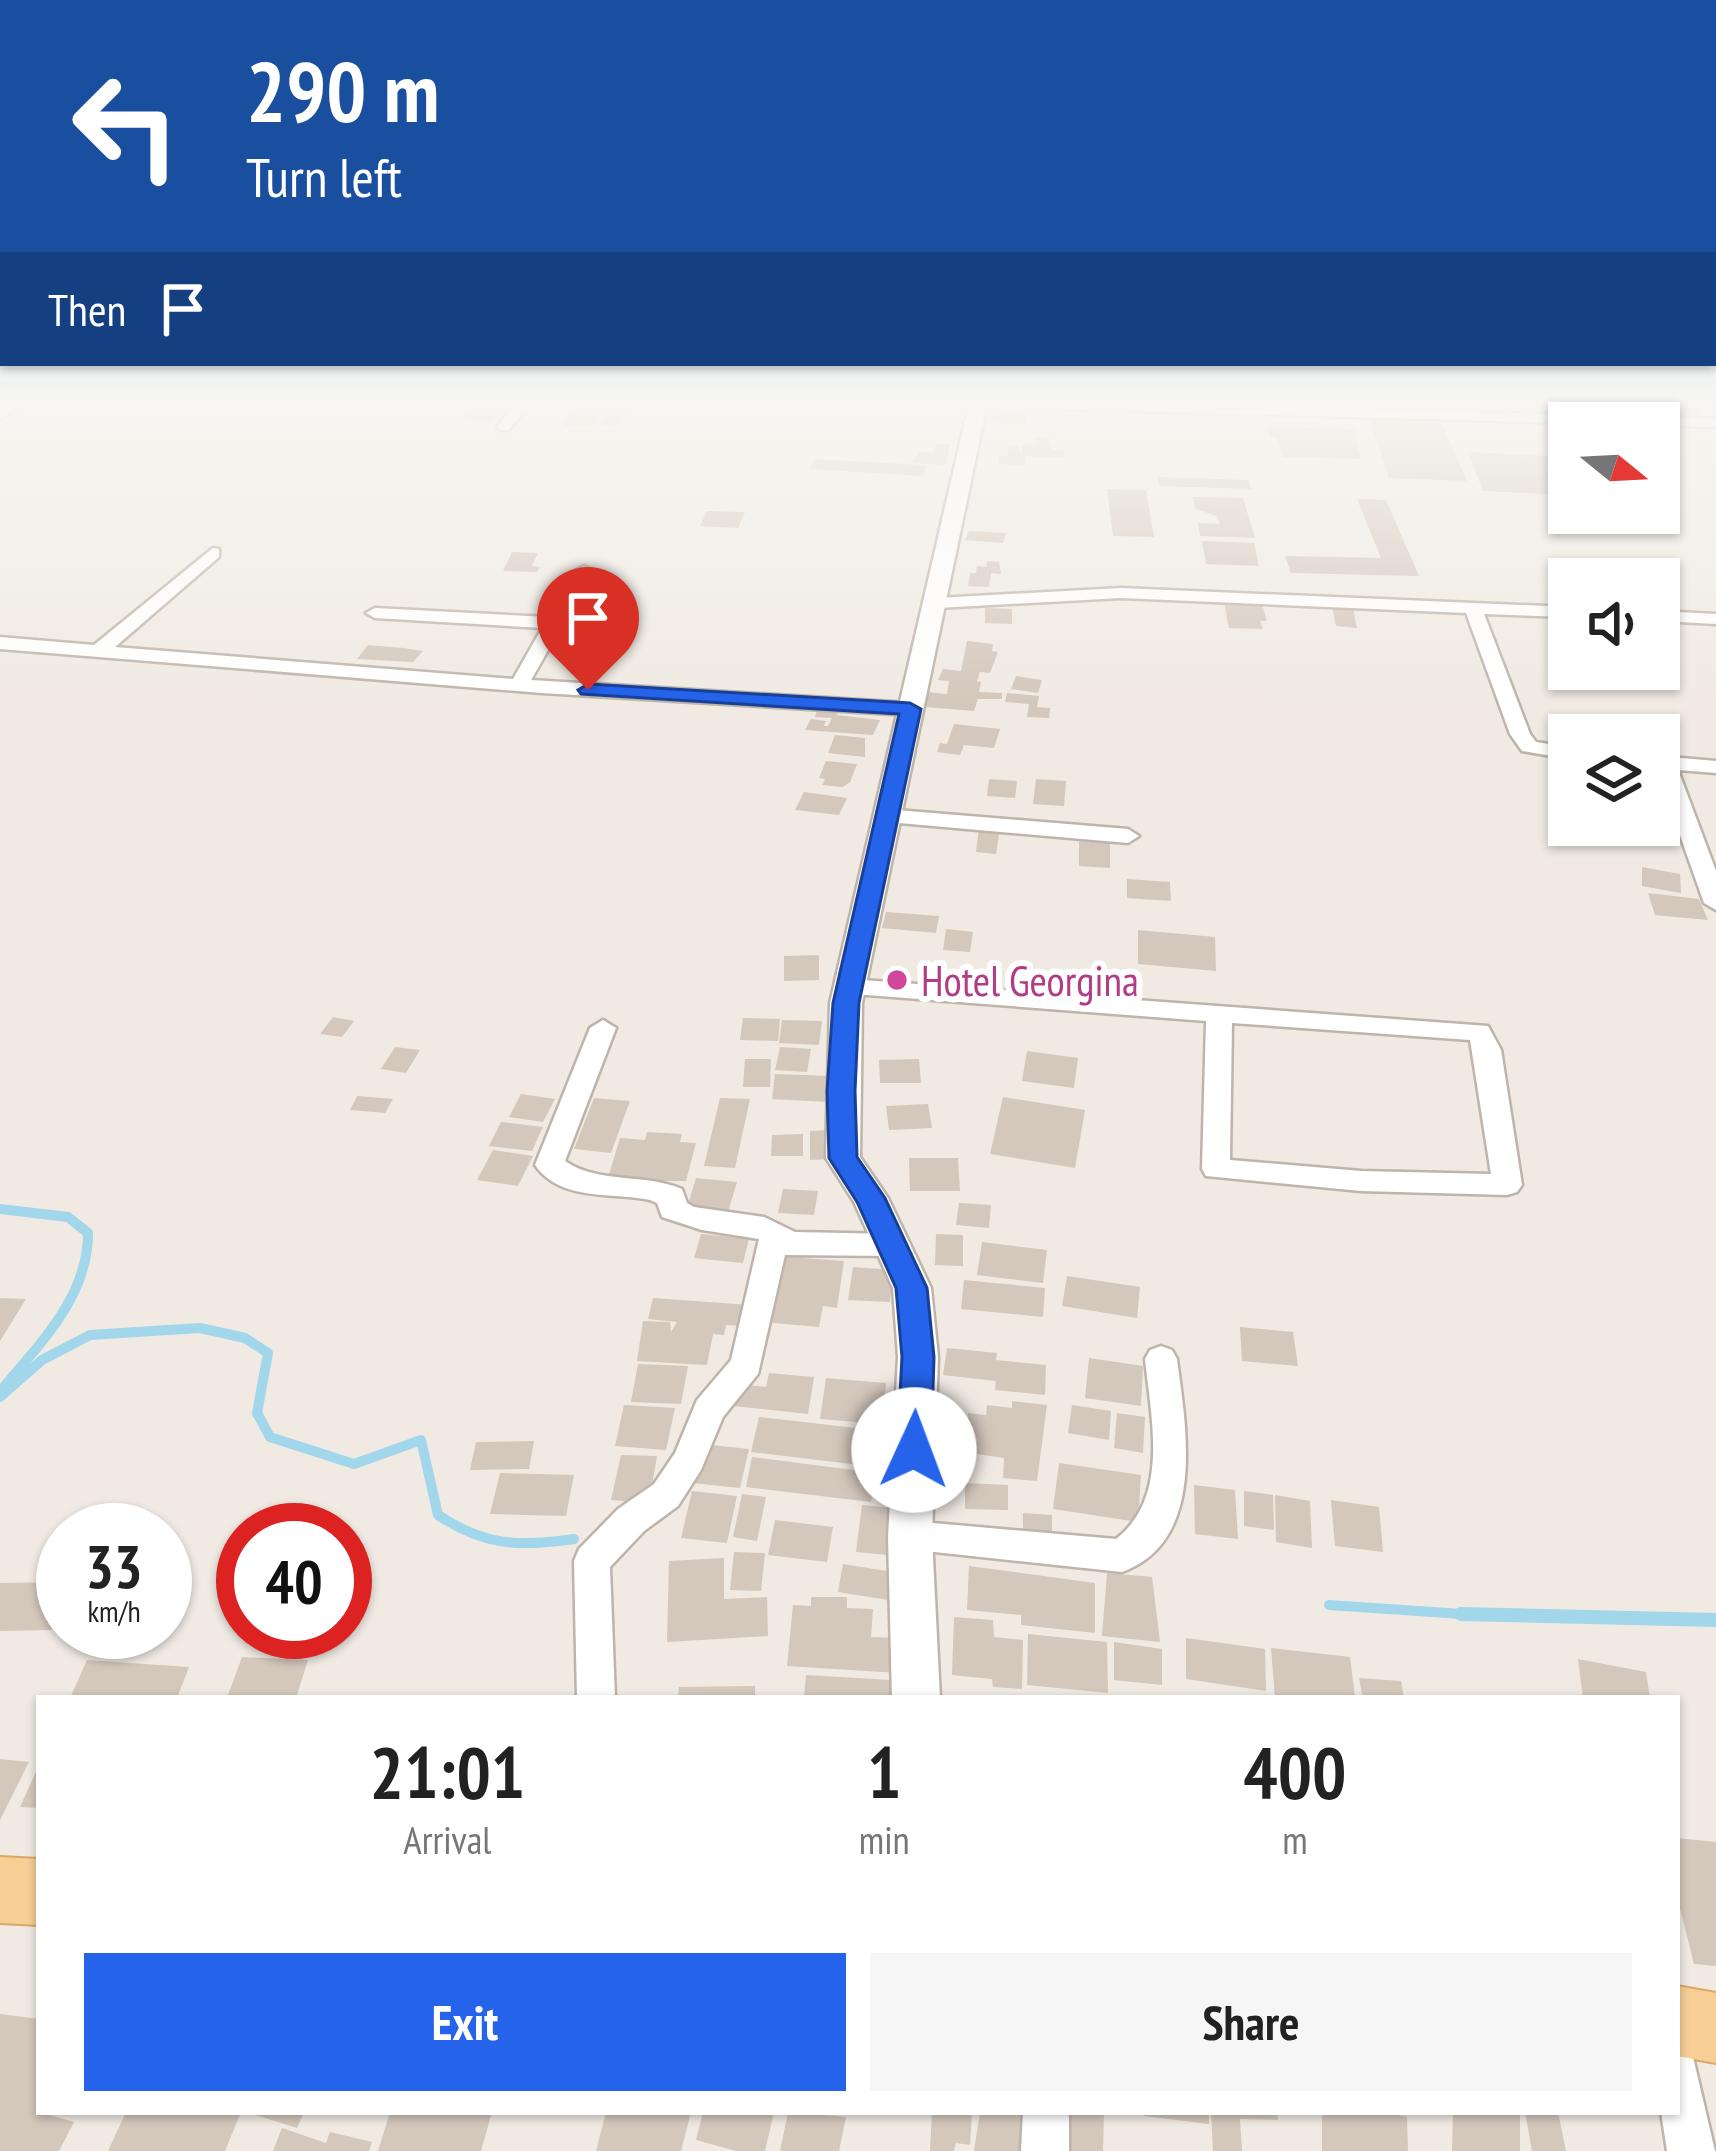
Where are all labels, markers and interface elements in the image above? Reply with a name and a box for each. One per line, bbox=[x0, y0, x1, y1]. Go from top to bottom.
text: 290 m bbox=[246, 36, 439, 145]
icon: left bbox=[48, 48, 204, 204]
text: Turn left bbox=[246, 142, 402, 212]
icon: arrive bbox=[150, 276, 216, 342]
text: Then bbox=[48, 280, 126, 338]
north arrow bbox=[1548, 402, 1680, 534]
map controls bbox=[1548, 402, 1680, 846]
button: sound bbox=[1548, 558, 1680, 690]
pin bbox=[537, 567, 639, 690]
icon: arrive bbox=[555, 585, 621, 651]
button: layers bbox=[1548, 714, 1680, 846]
place label: Hotel Georgina bbox=[921, 953, 1139, 1008]
marker: Hotel Georgina bbox=[884, 967, 910, 993]
position arrow bbox=[851, 1387, 977, 1513]
speed limit sign: 40 bbox=[216, 1503, 372, 1659]
text: 33 bbox=[85, 1527, 143, 1605]
text: km/h bbox=[87, 1591, 141, 1630]
text: 21:01 bbox=[370, 1725, 525, 1818]
text: 1 bbox=[867, 1725, 901, 1818]
text: 400 bbox=[1243, 1725, 1346, 1818]
text: Arrival bbox=[403, 1814, 491, 1865]
text: min bbox=[859, 1814, 910, 1865]
text: m bbox=[1282, 1814, 1308, 1865]
button: Exit bbox=[84, 1953, 846, 2091]
button: Share bbox=[870, 1953, 1632, 2091]

